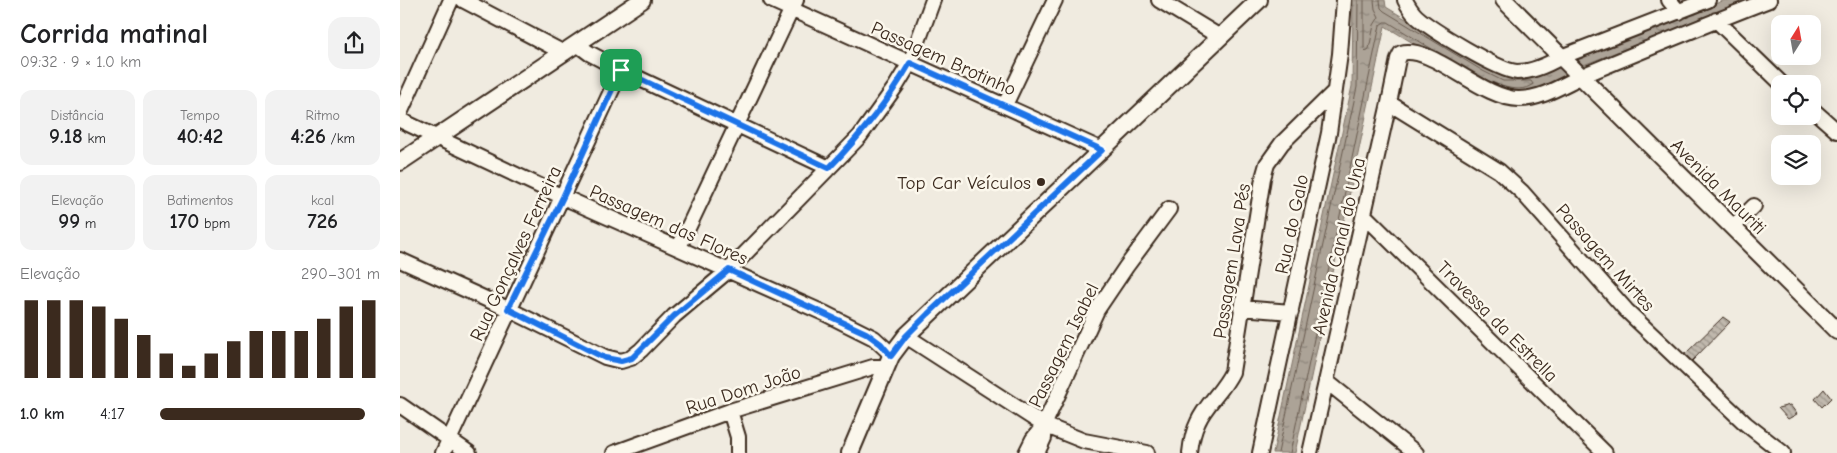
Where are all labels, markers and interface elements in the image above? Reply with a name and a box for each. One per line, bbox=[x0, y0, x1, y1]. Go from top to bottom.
north arrow bbox=[1771, 15, 1821, 65]
map controls bbox=[1771, 15, 1821, 185]
button: share bbox=[328, 17, 380, 69]
street label: Passagem Brotinho bbox=[868, 17, 1019, 101]
text: Corrida matinal bbox=[20, 18, 208, 50]
pin bbox=[600, 49, 642, 91]
text: 09:32 · 9 × 1.0 km bbox=[20, 53, 141, 71]
icon: arrive bbox=[607, 56, 635, 84]
button: locate bbox=[1771, 75, 1821, 125]
text: Distância bbox=[51, 107, 104, 124]
text: Tempo bbox=[180, 107, 220, 124]
text: Ritmo bbox=[305, 107, 340, 124]
text: 9.18 bbox=[49, 124, 83, 148]
text: 40:42 bbox=[177, 124, 223, 148]
text: 4:26 bbox=[290, 124, 326, 148]
text: km bbox=[83, 130, 106, 147]
text: /km bbox=[326, 130, 355, 147]
street label: Avenida Mauriti bbox=[1666, 134, 1771, 239]
button: layers bbox=[1771, 135, 1821, 185]
street label: Avenida Canal do Una bbox=[1308, 155, 1370, 337]
street label: Rua Gonçalves Ferreira bbox=[466, 162, 566, 345]
place label: Top Car Veículos bbox=[897, 172, 1031, 194]
street label: Rua do Galo bbox=[1271, 172, 1313, 276]
marker: Top Car Veículos bbox=[1035, 176, 1047, 188]
street label: Passagem das Flores bbox=[586, 180, 751, 270]
street label: Passagem Lava Pés bbox=[1209, 182, 1255, 340]
text: Elevação bbox=[51, 192, 104, 209]
text: Batimentos bbox=[167, 192, 233, 209]
text: kcal bbox=[311, 192, 334, 209]
street label: Passagem Mirtes bbox=[1551, 199, 1659, 316]
text: 99 bbox=[58, 209, 80, 233]
text: 170 bbox=[170, 209, 199, 233]
text: 726 bbox=[307, 209, 338, 233]
text: m bbox=[80, 215, 96, 232]
text: bpm bbox=[199, 215, 230, 232]
street label: Travessa da Estrella bbox=[1432, 257, 1562, 387]
text: Elevação bbox=[20, 265, 80, 283]
text: 290–301 m bbox=[301, 265, 380, 283]
street label: Passagem Isabel bbox=[1024, 280, 1104, 411]
street label: Rua Dom João bbox=[683, 361, 804, 419]
text: 1.0 km bbox=[20, 405, 65, 423]
text: 4:17 bbox=[100, 405, 125, 423]

